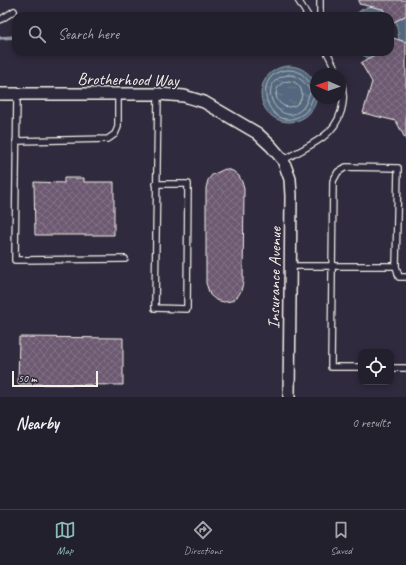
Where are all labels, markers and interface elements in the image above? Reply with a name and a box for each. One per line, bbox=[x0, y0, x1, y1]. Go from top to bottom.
search box bbox=[12, 12, 394, 56]
icon: search bbox=[26, 23, 48, 45]
text: Search here bbox=[58, 25, 119, 44]
street label: Brotherhood Way bbox=[77, 68, 180, 91]
north arrow bbox=[310, 68, 346, 104]
street label: Insurance Avenue bbox=[263, 226, 286, 329]
map controls bbox=[358, 349, 394, 385]
button: locate bbox=[358, 349, 394, 385]
scale bar bbox=[12, 369, 98, 388]
text: 50 m bbox=[18, 371, 37, 385]
text: Nearby bbox=[16, 413, 59, 434]
text: 0 results bbox=[352, 415, 390, 431]
tab: Map bbox=[54, 519, 76, 557]
tab: Directions bbox=[184, 519, 222, 557]
tab: Saved bbox=[330, 519, 352, 557]

